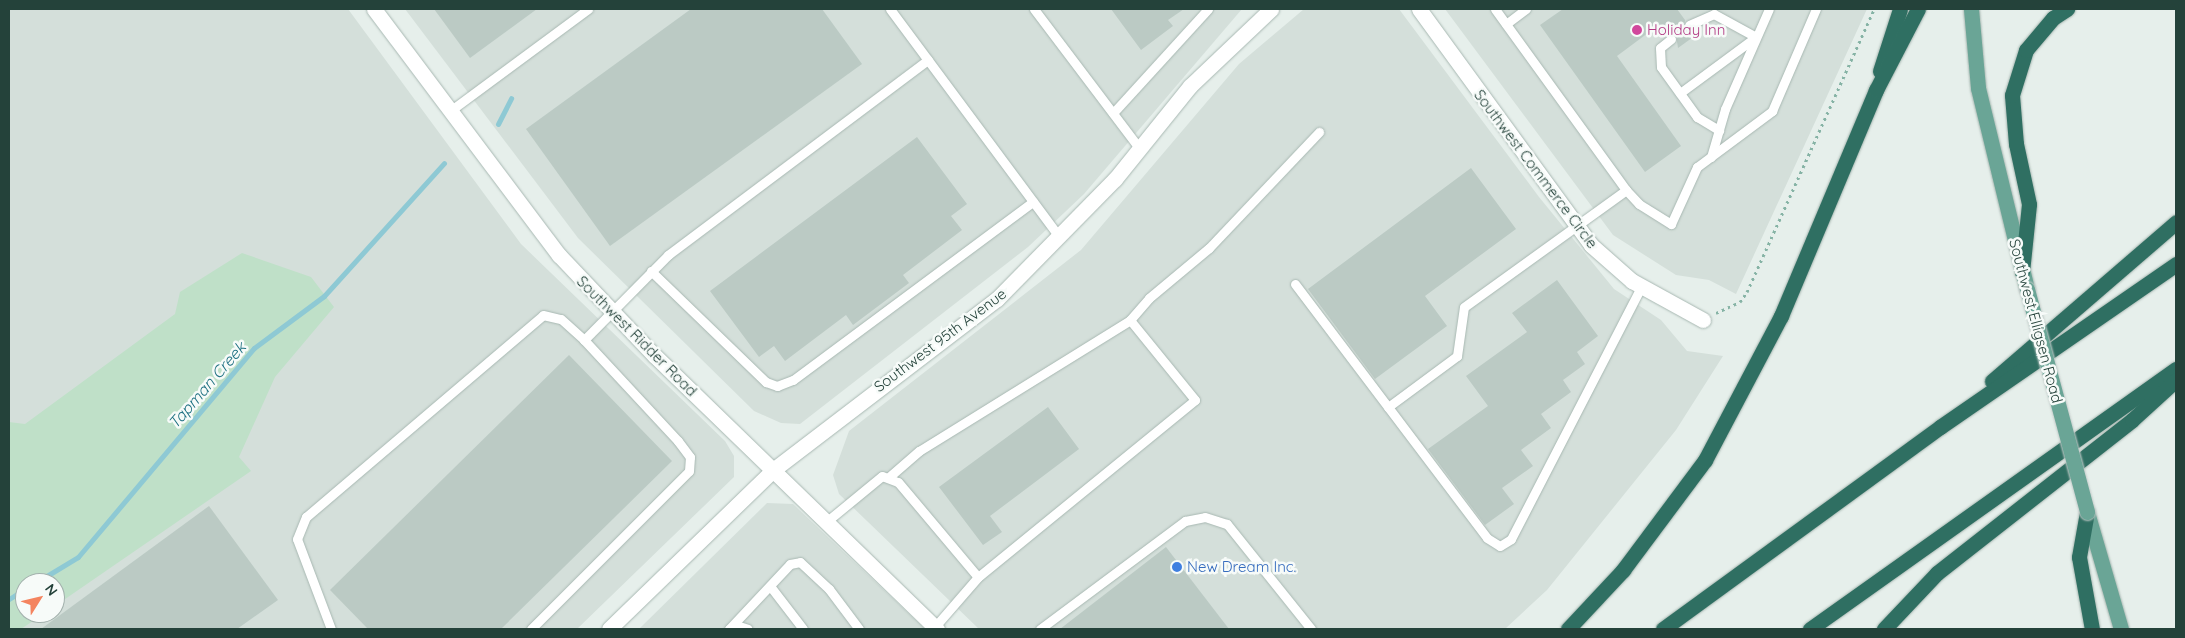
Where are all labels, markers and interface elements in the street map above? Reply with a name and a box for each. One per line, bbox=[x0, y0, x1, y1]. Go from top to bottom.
place label: Holiday Inn bbox=[1647, 21, 1725, 39]
marker: Holiday Inn bbox=[1631, 24, 1643, 36]
street label: Southwest Commerce Circle bbox=[1470, 86, 1602, 252]
street label: Southwest Elligsen Road bbox=[2005, 237, 2067, 405]
street label: Southwest Ridder Road bbox=[573, 272, 701, 400]
street label: Southwest 95th Avenue bbox=[870, 284, 1010, 396]
water label: Tapman Creek bbox=[164, 338, 250, 432]
place label: New Dream Inc. bbox=[1187, 558, 1296, 576]
marker: New Dream Inc. bbox=[1171, 561, 1183, 573]
north arrow bbox=[15, 573, 65, 623]
text: N bbox=[41, 580, 62, 599]

